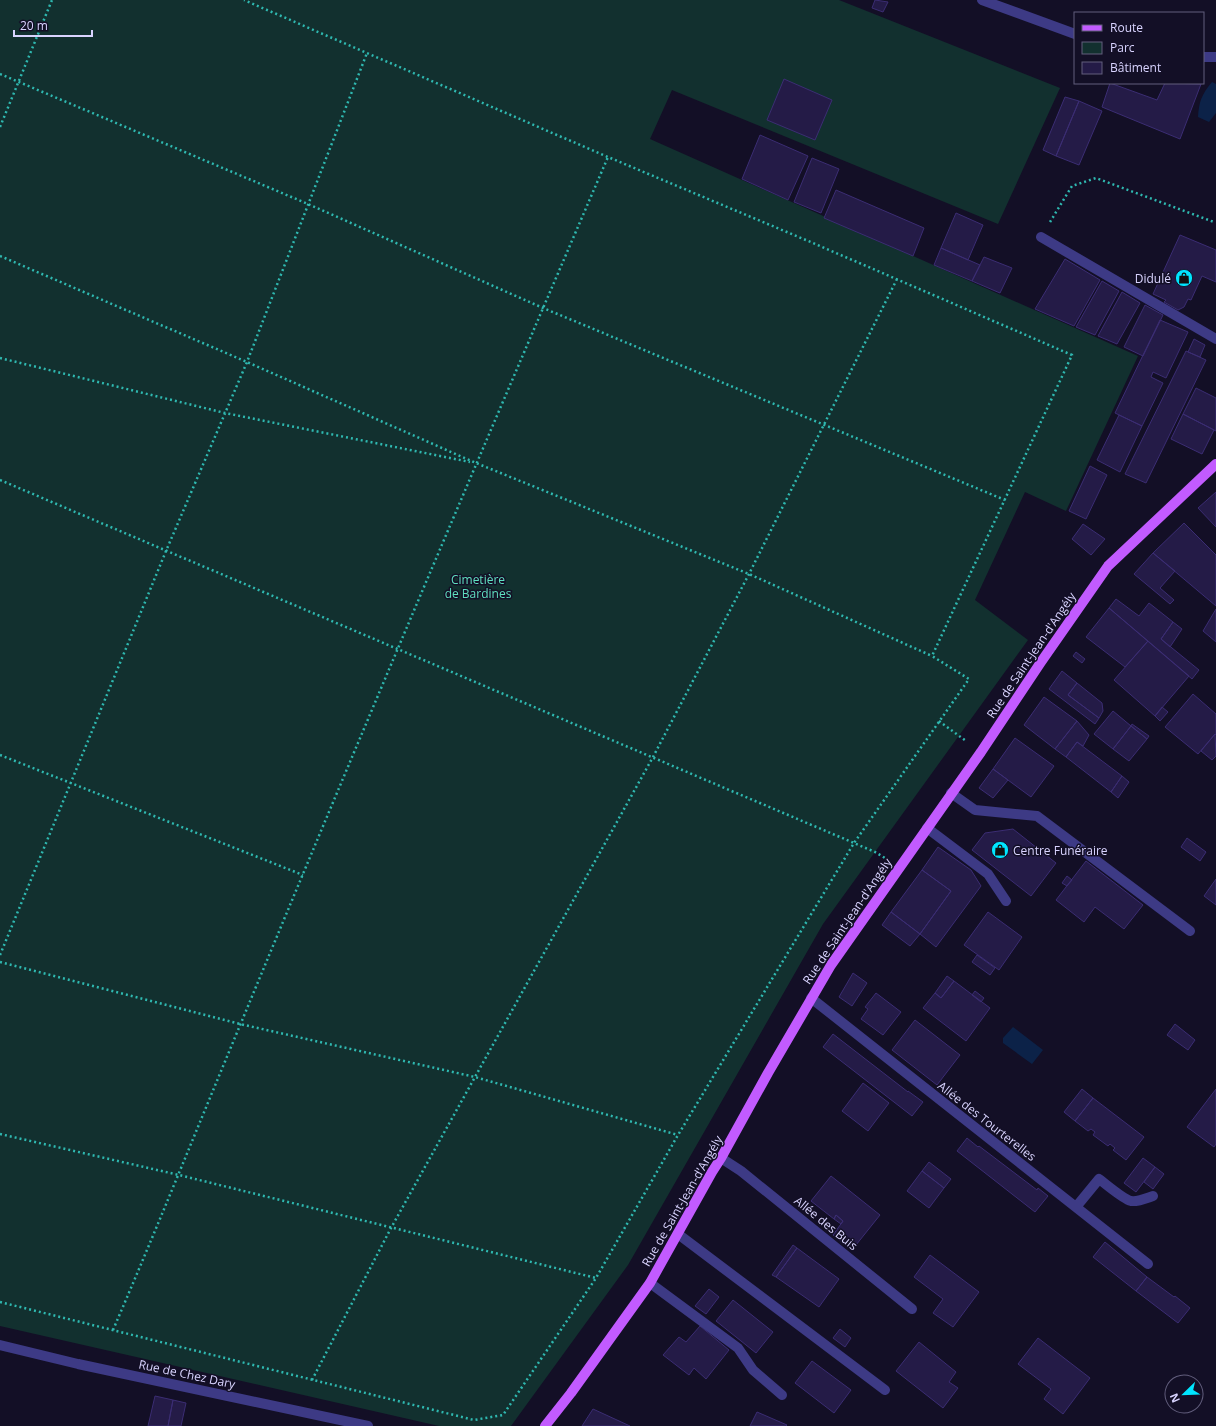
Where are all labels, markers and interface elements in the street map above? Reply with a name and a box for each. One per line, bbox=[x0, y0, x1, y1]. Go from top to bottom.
scale bar bbox=[14, 12, 92, 38]
legend bbox=[1074, 12, 1204, 84]
text: 20 m bbox=[20, 17, 48, 34]
text: Route bbox=[1110, 19, 1143, 36]
text: Parc bbox=[1110, 39, 1135, 56]
text: Bâtiment bbox=[1110, 59, 1161, 76]
shop icon: Didulé bbox=[1174, 268, 1194, 288]
place label: Didulé bbox=[1135, 270, 1171, 287]
park label: Cimetière de Bardines bbox=[445, 571, 512, 602]
street label: Rue de Saint-Jean-d'Angély bbox=[982, 588, 1080, 721]
shop icon: Centre Funéraire bbox=[990, 840, 1010, 860]
place label: Centre Funéraire bbox=[1013, 842, 1108, 859]
street label: Rue de Saint-Jean-d'Angély bbox=[798, 854, 896, 987]
street label: Allée des Tourterelles bbox=[934, 1077, 1040, 1165]
street label: Rue de Saint-Jean-d'Angély bbox=[637, 1132, 727, 1270]
street label: Allée des Buis bbox=[791, 1192, 861, 1254]
street label: Rue de Chez Dary bbox=[137, 1355, 238, 1393]
north arrow bbox=[1164, 1374, 1204, 1414]
text: N bbox=[1166, 1391, 1183, 1405]

